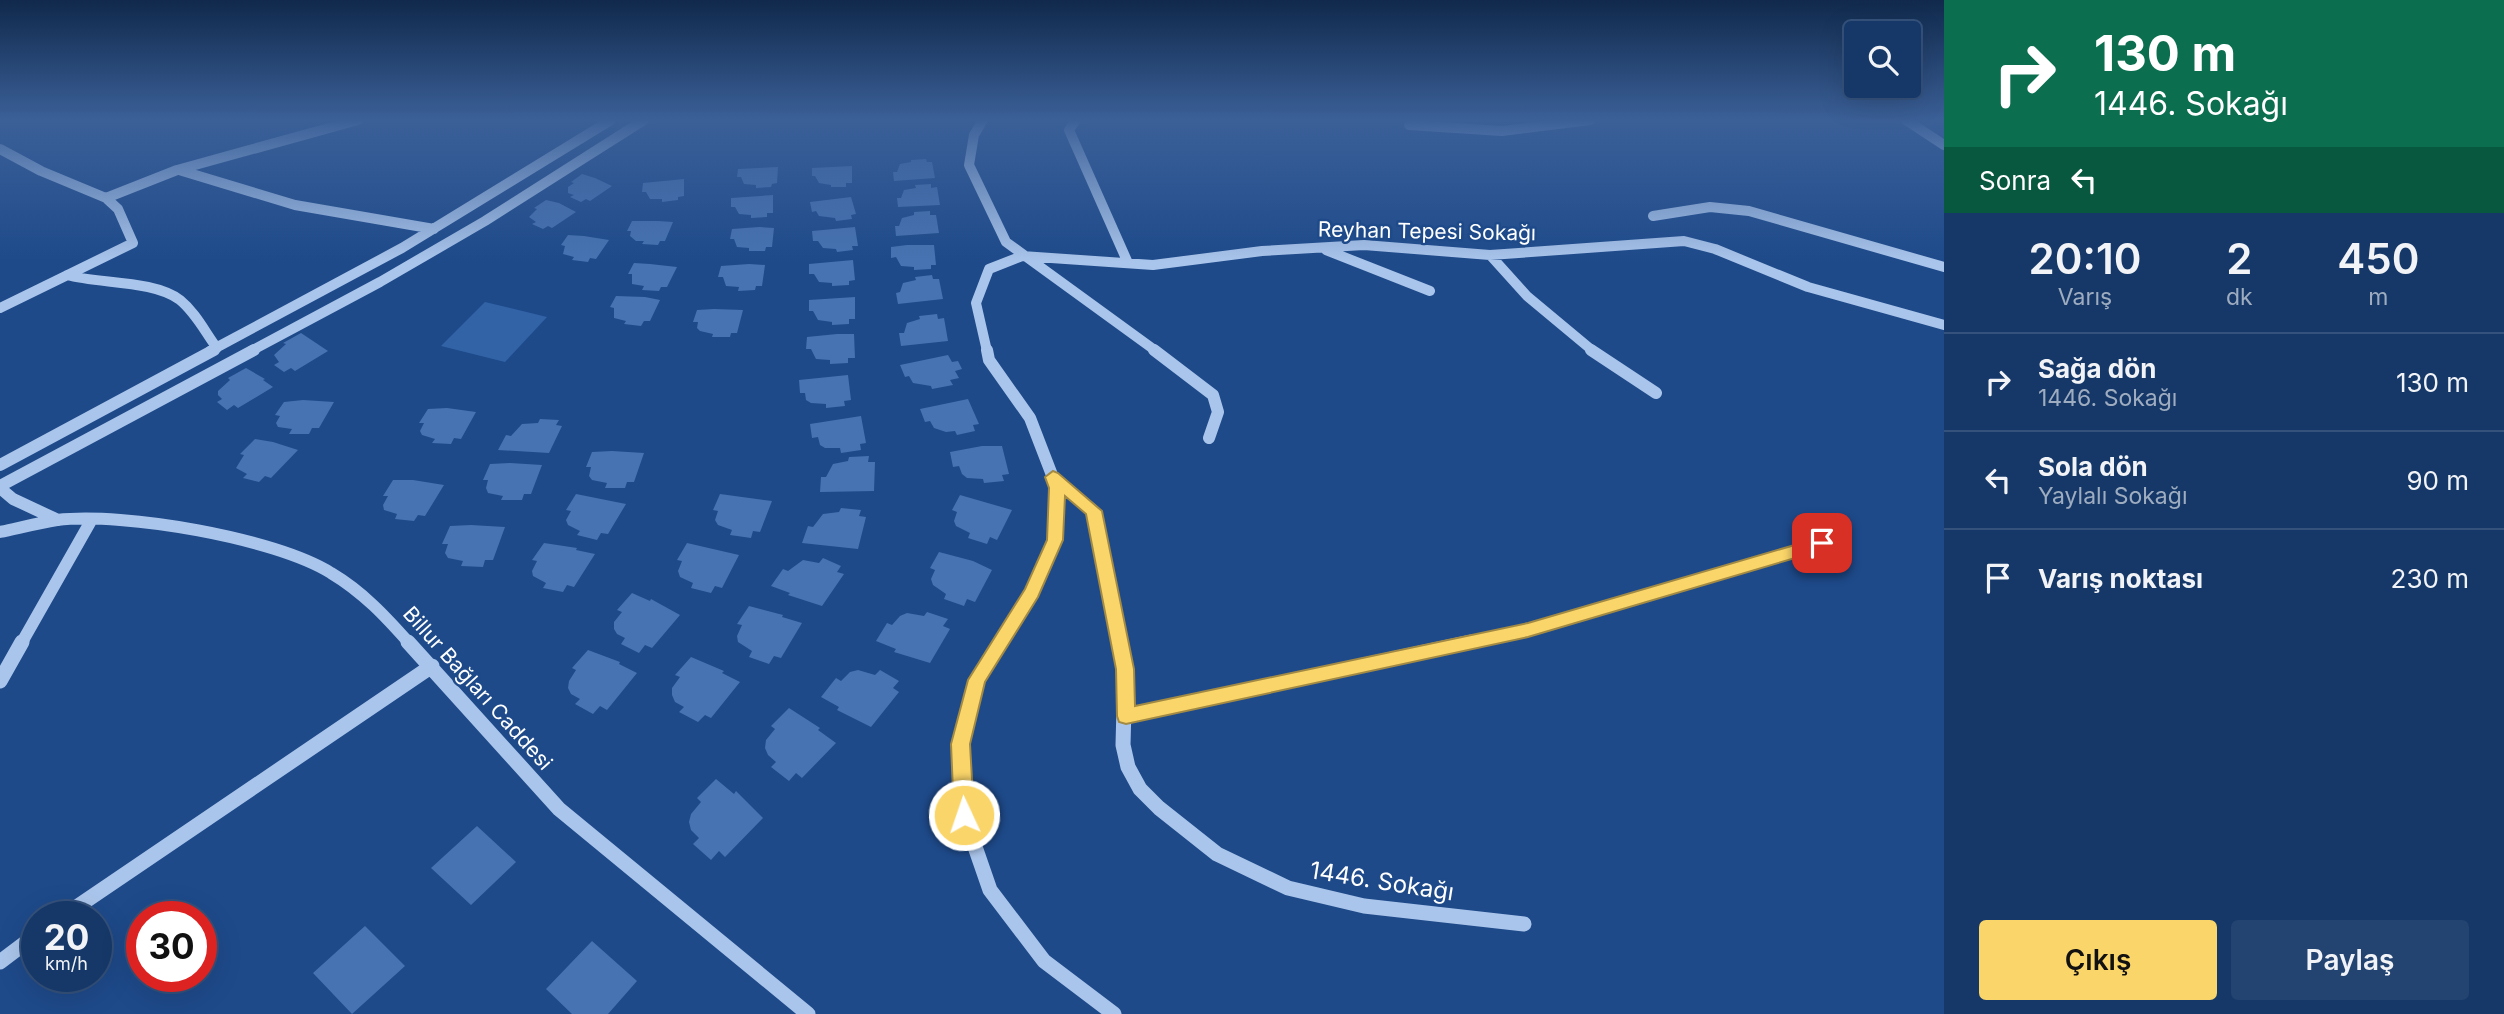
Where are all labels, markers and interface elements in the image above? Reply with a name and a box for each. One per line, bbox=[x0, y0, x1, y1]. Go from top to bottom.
map controls bbox=[1844, 21, 1921, 98]
button: search bbox=[1844, 21, 1921, 98]
text: 130 m bbox=[2094, 24, 2236, 83]
icon: right bbox=[1979, 28, 2070, 119]
text: 1446. Sokağı bbox=[2094, 84, 2288, 123]
icon: left bbox=[2065, 161, 2103, 199]
text: Sonra bbox=[1979, 165, 2051, 196]
street label: Reyhan Tepesi Sokağı bbox=[1318, 217, 1536, 245]
text: 20:10 bbox=[2029, 233, 2141, 284]
text: 2 bbox=[2226, 233, 2252, 284]
text: 450 bbox=[2337, 233, 2419, 284]
text: Varış bbox=[2058, 283, 2112, 311]
text: dk bbox=[2226, 283, 2253, 311]
text: m bbox=[2368, 283, 2388, 311]
text: Sağa dön bbox=[2038, 353, 2156, 384]
icon: right bbox=[1979, 363, 2017, 401]
text: 130 m bbox=[2396, 367, 2469, 398]
text: 1446. Sokağı bbox=[2038, 384, 2177, 412]
text: Sola dön bbox=[2038, 451, 2148, 482]
icon: left bbox=[1979, 461, 2017, 499]
text: 90 m bbox=[2406, 465, 2469, 496]
text: Yaylalı Sokağı bbox=[2038, 482, 2187, 510]
pin bbox=[1792, 513, 1852, 573]
icon: arrive bbox=[1803, 524, 1841, 562]
icon: arrive bbox=[1979, 559, 2017, 597]
text: Varış noktası bbox=[2038, 563, 2203, 594]
text: 230 m bbox=[2391, 563, 2469, 594]
street label: Billur Bağları Caddesi bbox=[398, 601, 558, 775]
position arrow bbox=[927, 778, 1001, 852]
street label: 1446. Sokağı bbox=[1308, 855, 1456, 907]
speed limit sign: 30 bbox=[126, 901, 217, 992]
text: 20 bbox=[44, 916, 89, 958]
button: Çıkış bbox=[1979, 920, 2217, 1000]
button: Paylaş bbox=[2231, 920, 2469, 1000]
text: km/h bbox=[45, 953, 88, 974]

